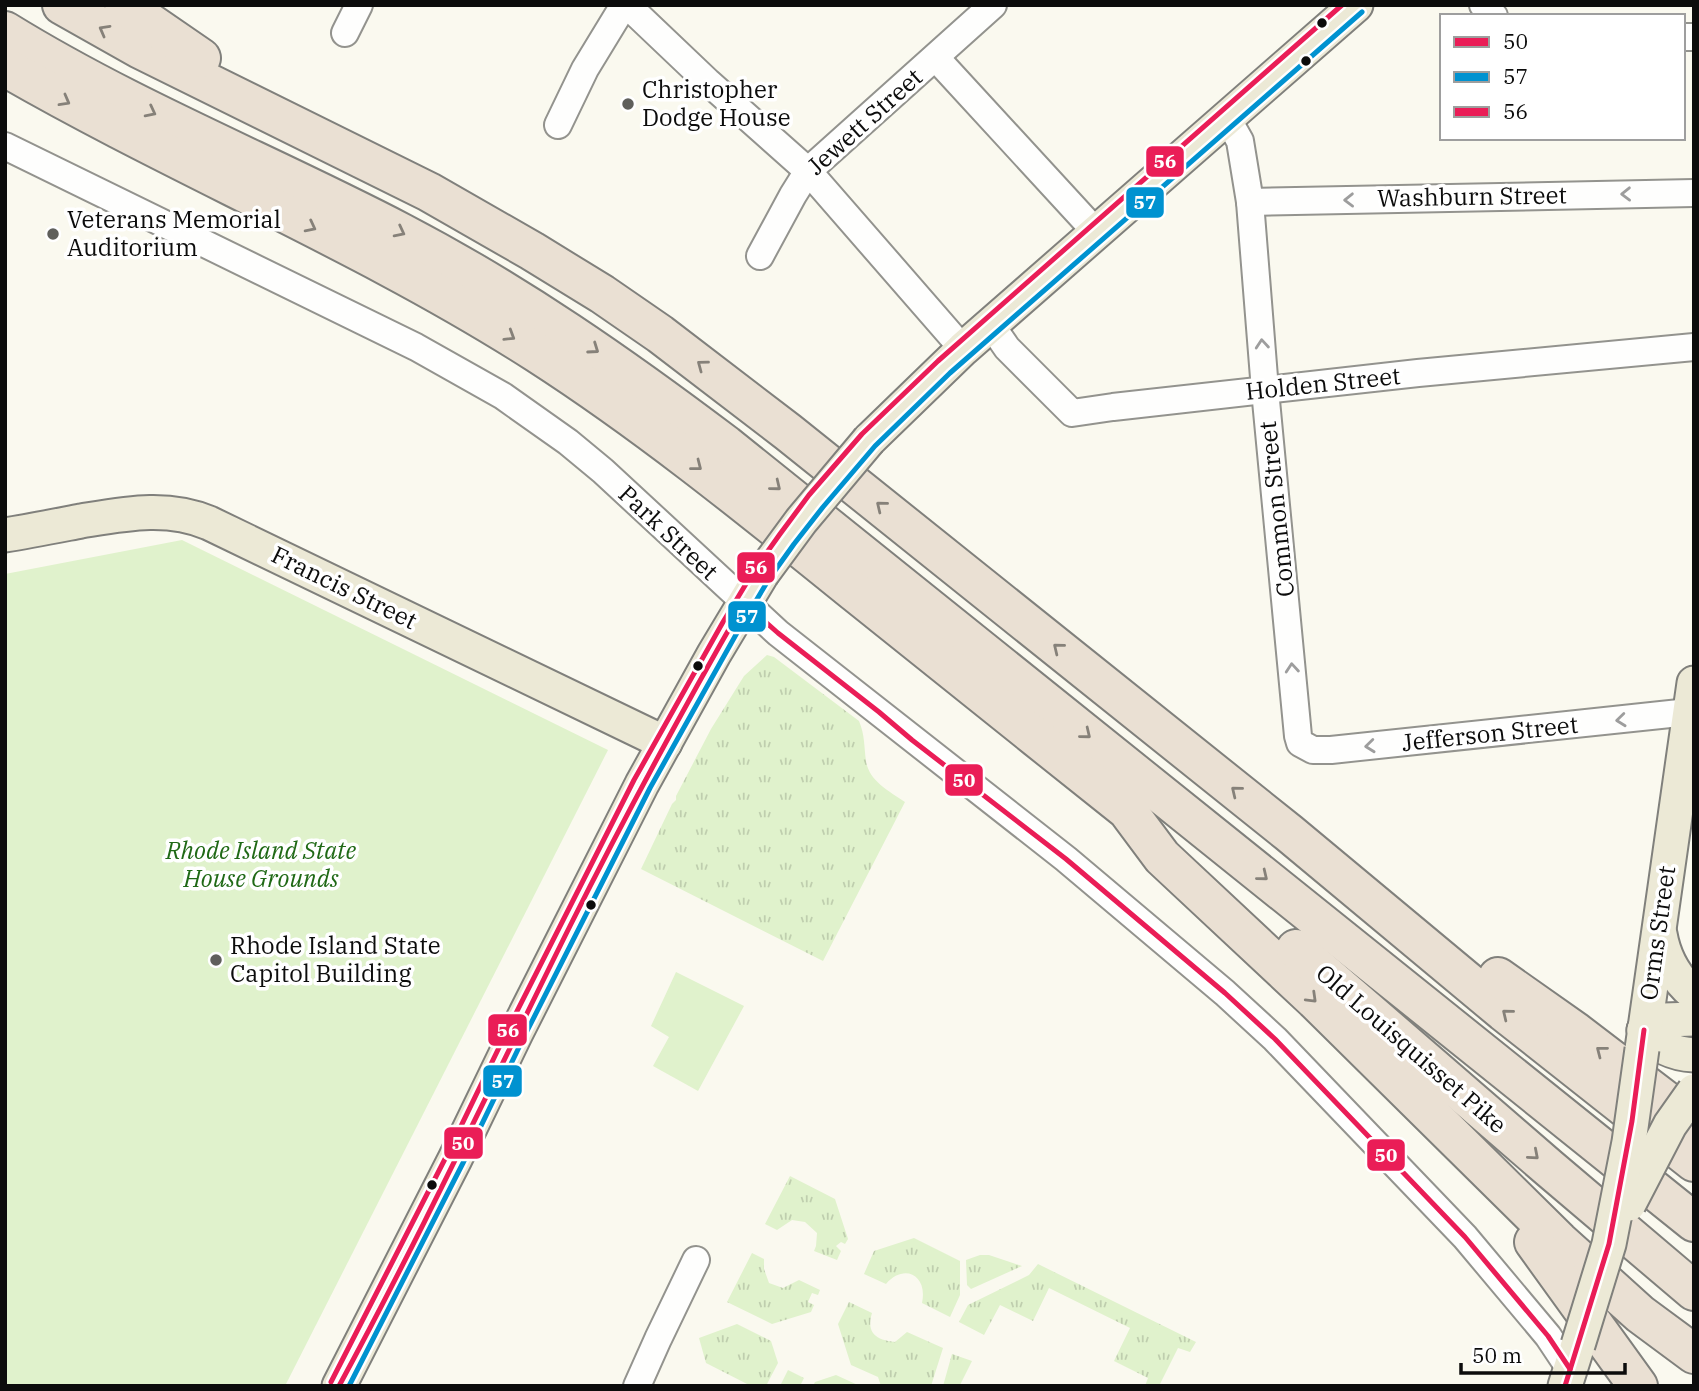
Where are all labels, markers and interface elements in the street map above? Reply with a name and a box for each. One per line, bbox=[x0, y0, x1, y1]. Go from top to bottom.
legend bbox=[1440, 14, 1685, 140]
unlabelled marker bbox=[1315, 16, 1329, 30]
one-way arrow bbox=[99, 25, 112, 38]
text: 50 bbox=[1503, 27, 1528, 55]
unlabelled marker bbox=[1299, 54, 1313, 68]
street label: Jewett Street bbox=[800, 61, 929, 182]
text: 57 bbox=[1503, 62, 1528, 90]
place label: Christopher Dodge House bbox=[642, 73, 791, 133]
one-way arrow bbox=[57, 93, 70, 106]
marker: Christopher Dodge House bbox=[620, 96, 636, 112]
text: 56 bbox=[1503, 97, 1528, 125]
one-way arrow bbox=[143, 104, 156, 117]
line badge: 56 bbox=[1145, 145, 1185, 178]
text: 56 bbox=[1154, 149, 1176, 173]
street label: Washburn Street bbox=[1377, 178, 1567, 214]
line badge: 57 bbox=[1125, 186, 1165, 219]
one-way arrow bbox=[1620, 187, 1631, 202]
text: 57 bbox=[1134, 190, 1156, 214]
one-way arrow bbox=[1343, 192, 1354, 208]
place label: Veterans Memorial Auditorium bbox=[67, 203, 281, 263]
one-way arrow bbox=[304, 218, 316, 232]
one-way arrow bbox=[393, 223, 405, 237]
marker: Veterans Memorial Auditorium bbox=[45, 226, 61, 242]
one-way arrow bbox=[503, 328, 516, 341]
one-way arrow bbox=[1255, 338, 1270, 349]
one-way arrow bbox=[587, 341, 600, 354]
street label: Holden Street bbox=[1244, 359, 1402, 407]
one-way arrow bbox=[698, 360, 710, 373]
street label: Common Street bbox=[1251, 420, 1301, 599]
one-way arrow bbox=[689, 458, 701, 471]
street label: Park Street bbox=[612, 478, 725, 587]
one-way arrow bbox=[768, 478, 781, 490]
one-way arrow bbox=[876, 501, 889, 514]
street label: Francis Street bbox=[266, 538, 423, 636]
line badge: 56 bbox=[736, 551, 776, 584]
text: 56 bbox=[745, 555, 767, 579]
line badge: 57 bbox=[727, 600, 767, 633]
text: 57 bbox=[736, 604, 758, 628]
one-way arrow bbox=[1054, 644, 1066, 657]
unlabelled marker bbox=[691, 659, 705, 673]
one-way arrow bbox=[1285, 662, 1300, 673]
street label: Jefferson Street bbox=[1400, 708, 1580, 758]
one-way arrow bbox=[1615, 712, 1626, 727]
one-way arrow bbox=[1078, 725, 1090, 738]
one-way arrow bbox=[1365, 739, 1376, 754]
line badge: 50 bbox=[944, 763, 984, 797]
text: 50 bbox=[953, 768, 975, 792]
one-way arrow bbox=[1231, 786, 1243, 799]
park label: Rhode Island State House Grounds bbox=[165, 834, 356, 894]
street label: Orms Street bbox=[1632, 864, 1682, 1002]
one-way arrow bbox=[1255, 868, 1268, 880]
unlabelled marker bbox=[584, 898, 598, 912]
place label: Rhode Island State Capitol Building bbox=[230, 929, 441, 989]
marker: Rhode Island State Capitol Building bbox=[208, 952, 224, 968]
street label: Old Louisquisset Pike bbox=[1310, 957, 1514, 1140]
one-way arrow bbox=[1304, 989, 1317, 1002]
one-way arrow bbox=[1502, 1010, 1515, 1022]
line badge: 56 bbox=[487, 1013, 528, 1047]
text: 56 bbox=[497, 1018, 519, 1042]
one-way arrow bbox=[1596, 1046, 1608, 1059]
line badge: 57 bbox=[482, 1064, 523, 1098]
text: 57 bbox=[492, 1069, 514, 1093]
line badge: 50 bbox=[443, 1126, 484, 1160]
text: 50 bbox=[452, 1131, 474, 1155]
line badge: 50 bbox=[1366, 1138, 1406, 1172]
text: 50 bbox=[1375, 1143, 1397, 1167]
one-way arrow bbox=[1526, 1147, 1539, 1159]
unlabelled marker bbox=[425, 1178, 439, 1192]
scale bar bbox=[1461, 1332, 1626, 1376]
text: 50 m bbox=[1472, 1341, 1522, 1369]

